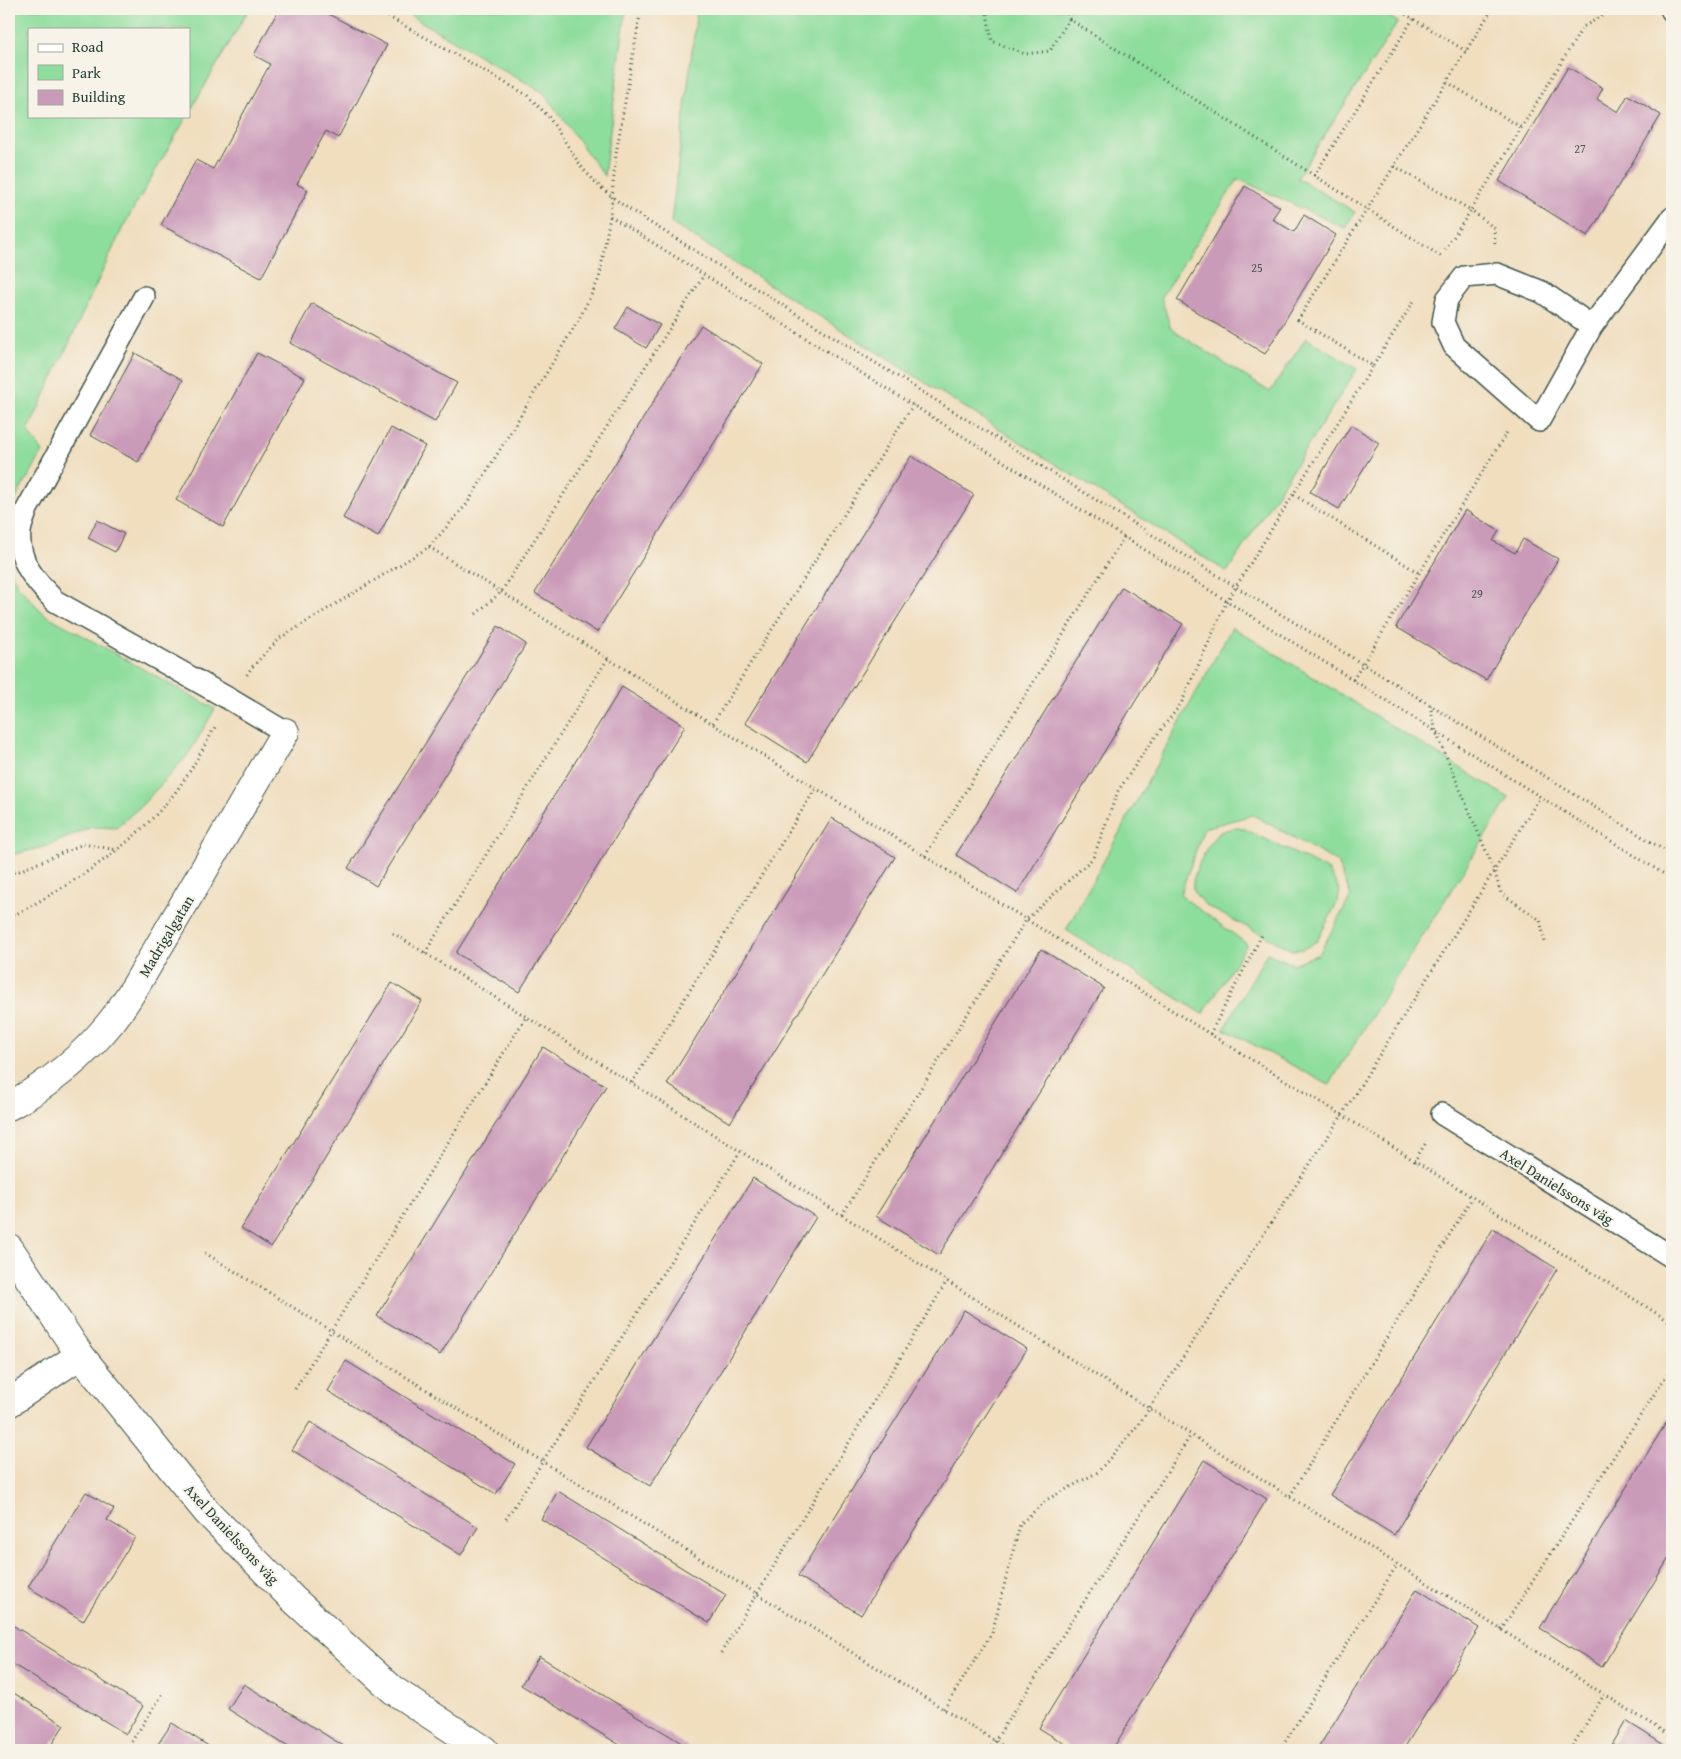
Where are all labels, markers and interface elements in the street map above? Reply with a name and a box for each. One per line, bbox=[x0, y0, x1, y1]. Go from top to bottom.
legend bbox=[28, 28, 190, 118]
text: Road bbox=[72, 36, 103, 57]
text: Park bbox=[72, 62, 101, 83]
text: Building bbox=[72, 86, 126, 107]
house number: 27 bbox=[1574, 140, 1586, 157]
house number: 25 bbox=[1251, 259, 1263, 276]
house number: 29 bbox=[1471, 585, 1483, 602]
street label: Madrigalgatan bbox=[133, 891, 199, 981]
street label: Axel Danielssons väg bbox=[1496, 1143, 1618, 1230]
street label: Axel Danielssons väg bbox=[180, 1479, 285, 1589]

